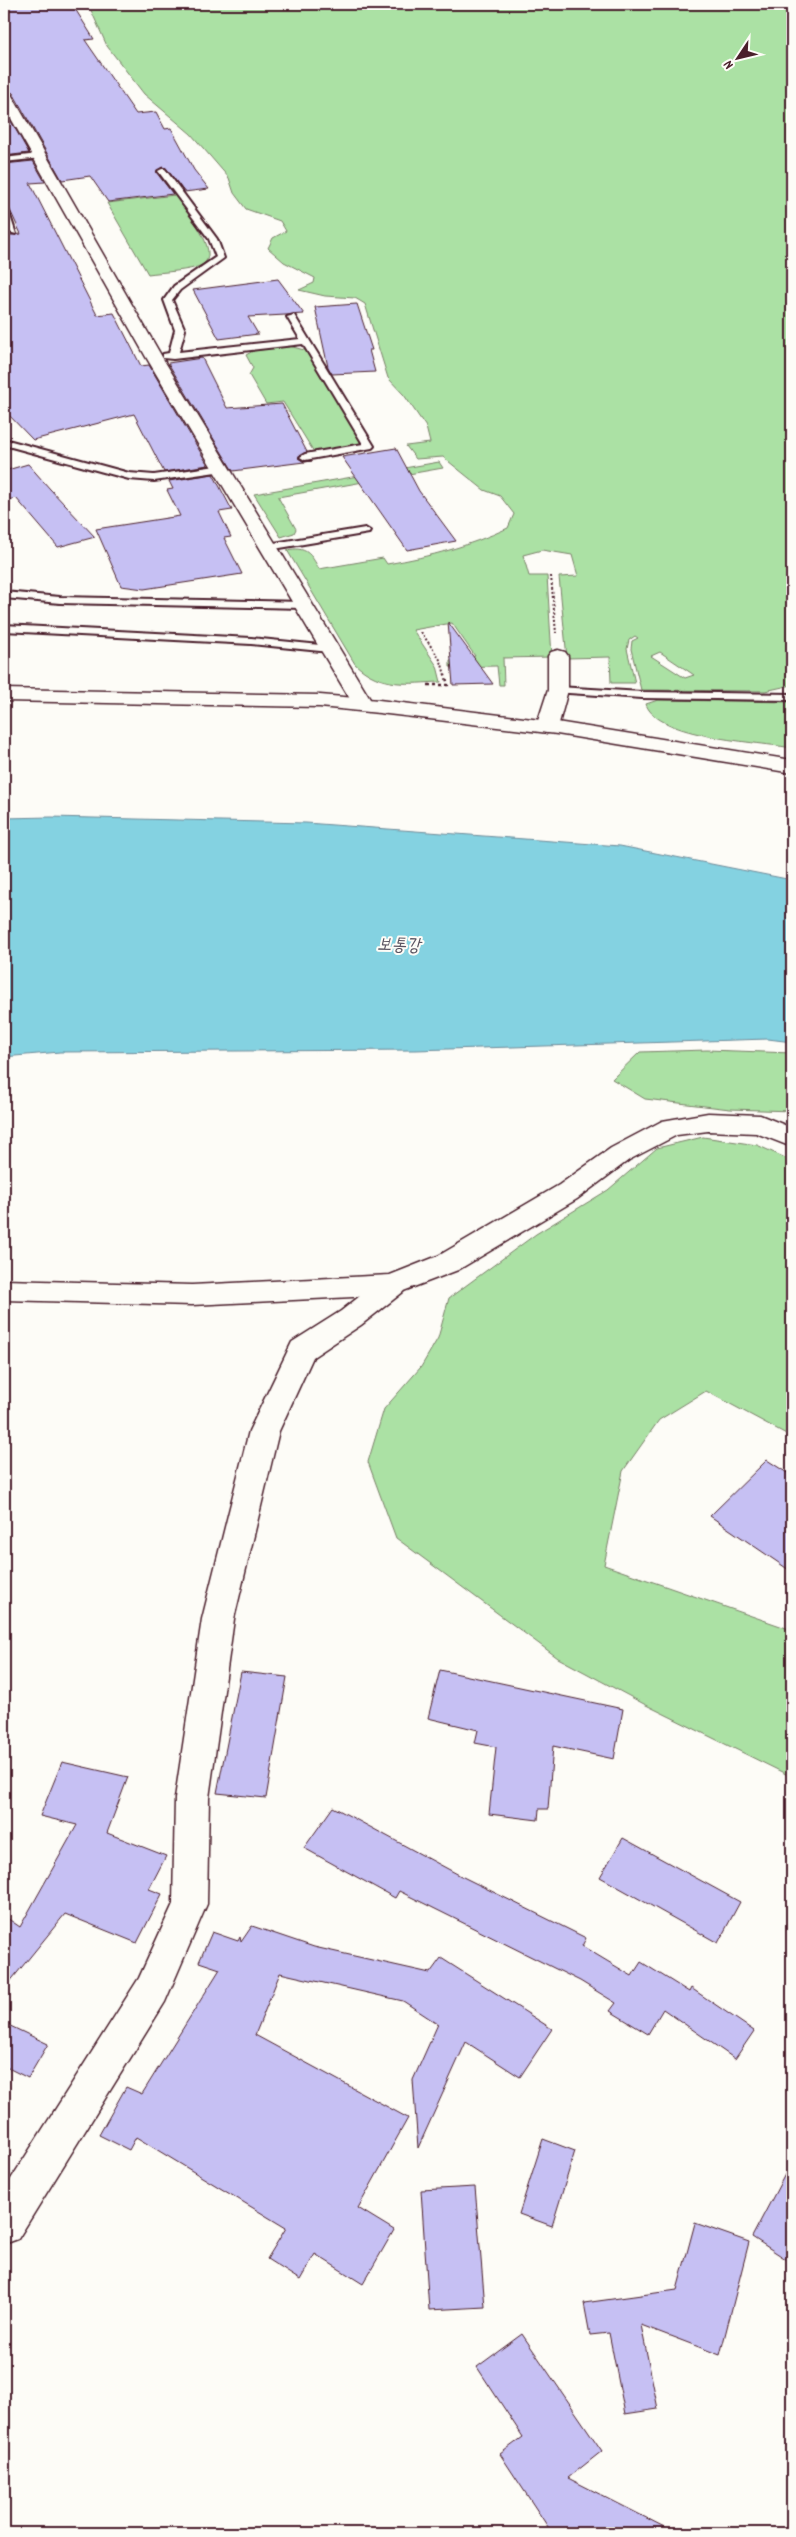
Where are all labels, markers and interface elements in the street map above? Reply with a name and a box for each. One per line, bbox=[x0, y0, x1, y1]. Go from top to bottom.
north arrow bbox=[714, 32, 764, 82]
text: N bbox=[719, 56, 739, 73]
water label: 보통강 bbox=[377, 933, 424, 960]

